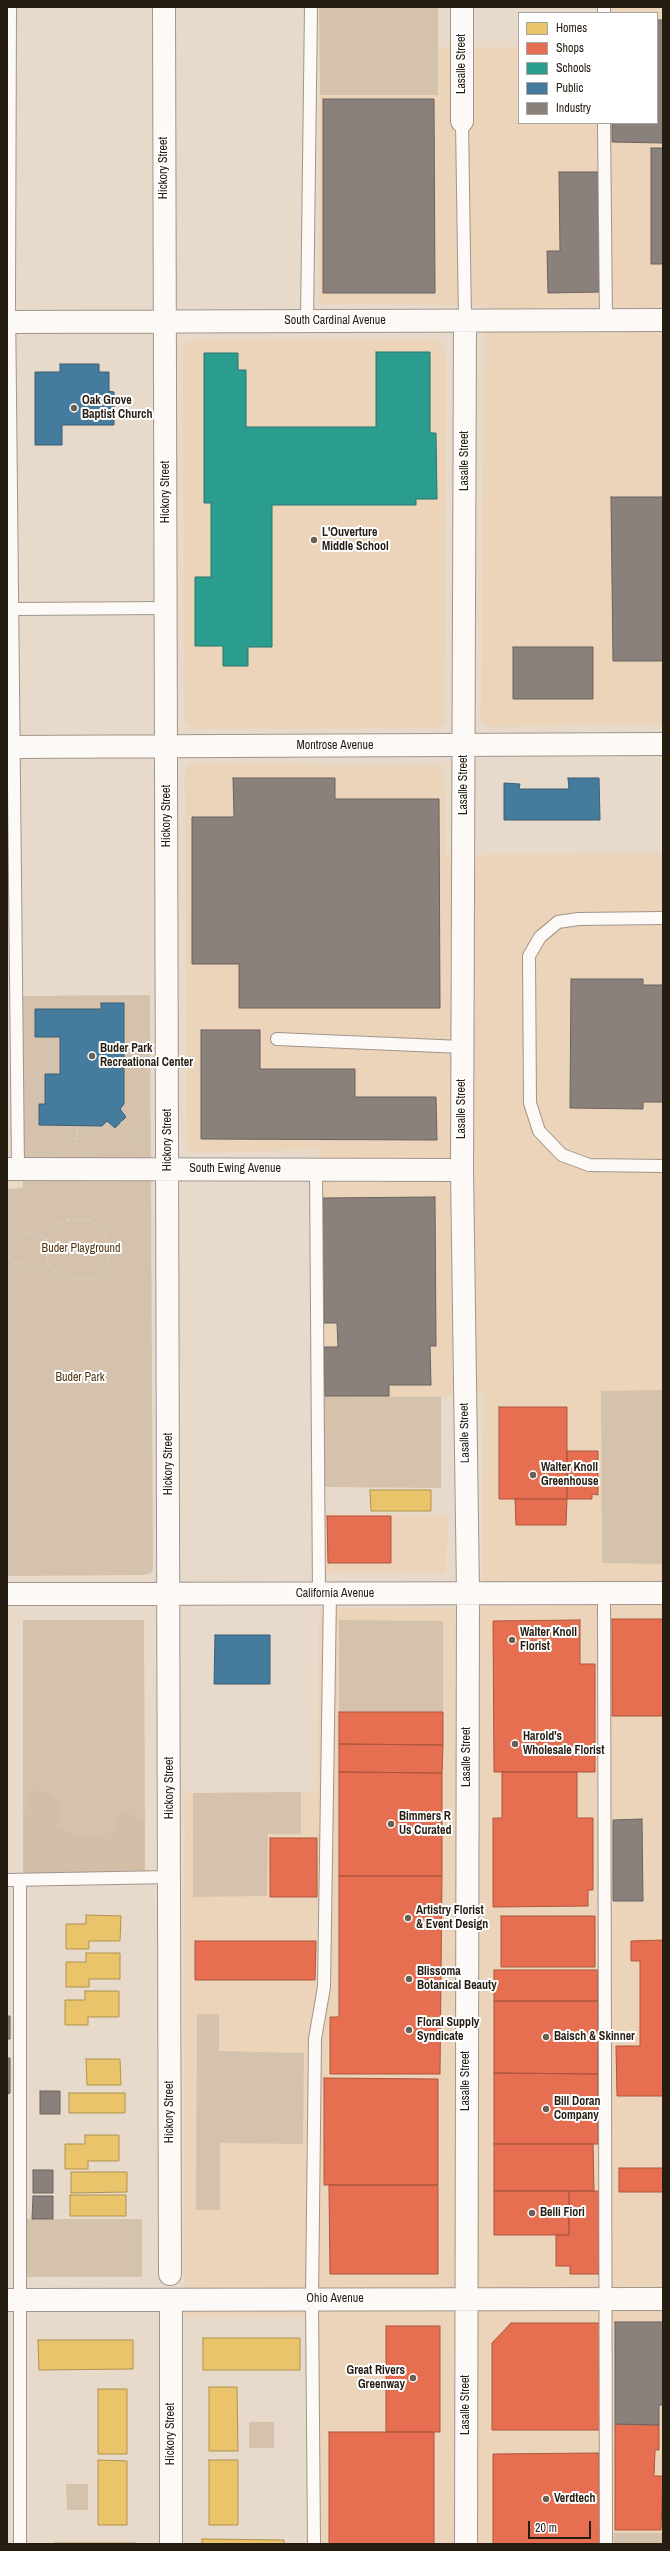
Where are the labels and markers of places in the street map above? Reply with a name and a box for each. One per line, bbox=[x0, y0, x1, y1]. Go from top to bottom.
place label: Oak Grove Baptist Church bbox=[82, 394, 153, 422]
marker: Oak Grove Baptist Church bbox=[69, 403, 79, 413]
place label: L'Ouverture Middle School bbox=[322, 526, 389, 554]
marker: L'Ouverture Middle School bbox=[309, 535, 319, 545]
place label: Buder Park Recreational Center bbox=[100, 1042, 193, 1070]
marker: Buder Park Recreational Center bbox=[87, 1051, 97, 1061]
place label: Walter Knoll Greenhouse bbox=[541, 1461, 598, 1489]
marker: Walter Knoll Greenhouse bbox=[528, 1470, 538, 1480]
place label: Walter Knoll Florist bbox=[520, 1626, 577, 1654]
marker: Walter Knoll Florist bbox=[507, 1635, 517, 1645]
place label: Harold's Wholesale Florist bbox=[523, 1730, 604, 1758]
marker: Harold's Wholesale Florist bbox=[510, 1739, 520, 1749]
place label: Bimmers R Us Curated bbox=[399, 1810, 451, 1838]
marker: Bimmers R Us Curated bbox=[386, 1819, 396, 1829]
place label: Artistry Florist & Event Design bbox=[416, 1904, 488, 1932]
marker: Artistry Florist & Event Design bbox=[403, 1913, 413, 1923]
place label: Blissoma Botanical Beauty bbox=[417, 1965, 497, 1993]
marker: Blissoma Botanical Beauty bbox=[404, 1974, 414, 1984]
place label: Floral Supply Syndicate bbox=[417, 2016, 479, 2044]
marker: Floral Supply Syndicate bbox=[404, 2025, 414, 2035]
place label: Baisch & Skinner bbox=[554, 2030, 635, 2044]
marker: Baisch & Skinner bbox=[541, 2032, 551, 2042]
place label: Bill Doran Company bbox=[554, 2095, 600, 2123]
marker: Bill Doran Company bbox=[541, 2104, 551, 2114]
place label: Belli Fiori bbox=[540, 2206, 585, 2220]
marker: Belli Fiori bbox=[527, 2208, 537, 2218]
place label: Great Rivers Greenway bbox=[346, 2364, 405, 2392]
marker: Great Rivers Greenway bbox=[408, 2373, 418, 2383]
place label: Verdtech bbox=[554, 2492, 595, 2506]
marker: Verdtech bbox=[541, 2494, 551, 2504]

